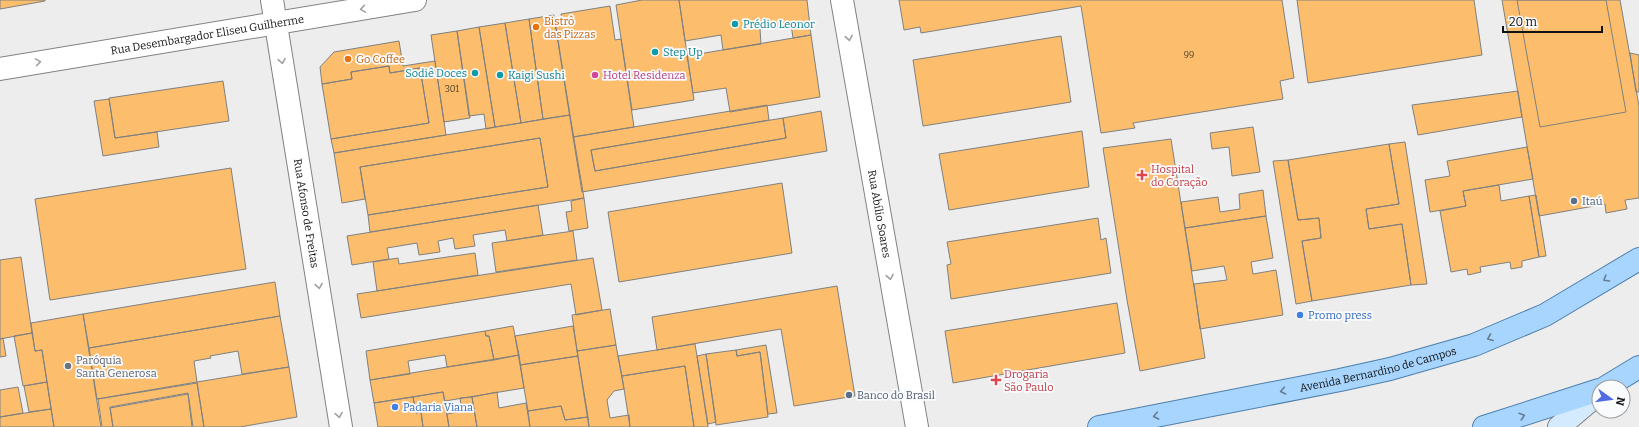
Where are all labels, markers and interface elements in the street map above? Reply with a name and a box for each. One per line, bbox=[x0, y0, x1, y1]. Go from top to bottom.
one-way arrow bbox=[360, 4, 366, 13]
scale bar bbox=[1503, 8, 1602, 34]
street label: Rua Desembargador Eliseu Guilherme bbox=[109, 12, 305, 57]
place label: Bistrô das Pizzas bbox=[544, 15, 595, 41]
text: 20 m bbox=[1509, 15, 1538, 29]
place label: Prédio Leonor bbox=[743, 18, 815, 31]
marker: Prédio Leonor bbox=[730, 19, 740, 29]
marker: Bistrô das Pizzas bbox=[531, 22, 541, 32]
one-way arrow bbox=[844, 35, 853, 42]
place label: Step Up bbox=[663, 46, 703, 59]
marker: Step Up bbox=[650, 47, 660, 57]
house number: 99 bbox=[1184, 50, 1194, 60]
place label: Go Coffee bbox=[356, 53, 405, 66]
marker: Go Coffee bbox=[343, 54, 353, 64]
one-way arrow bbox=[278, 58, 286, 64]
one-way arrow bbox=[35, 59, 42, 67]
place label: Sodiê Doces bbox=[405, 67, 467, 80]
marker: Sodiê Doces bbox=[470, 68, 480, 78]
place label: Kaigi Sushi bbox=[508, 69, 565, 82]
place label: Hotel Residenza bbox=[603, 69, 685, 82]
marker: Kaigi Sushi bbox=[495, 70, 505, 80]
marker: Hotel Residenza bbox=[590, 70, 600, 80]
house number: 301 bbox=[445, 84, 460, 94]
street label: Rua Afonso de Freitas bbox=[291, 158, 322, 269]
place label: Hospital do Coração bbox=[1151, 163, 1208, 189]
street label: Rua Abílio Soares bbox=[865, 169, 894, 259]
marker: Hospital do Coração bbox=[1136, 169, 1148, 181]
place label: Itaú bbox=[1582, 195, 1603, 208]
marker: Itaú bbox=[1569, 196, 1579, 206]
one-way arrow bbox=[886, 274, 894, 280]
one-way arrow bbox=[1603, 274, 1610, 281]
one-way arrow bbox=[314, 283, 322, 290]
place label: Promo press bbox=[1308, 309, 1372, 322]
marker: Promo press bbox=[1295, 310, 1305, 320]
one-way arrow bbox=[1487, 333, 1495, 341]
street label: Avenida Bernardino de Campos bbox=[1299, 344, 1458, 394]
place label: Paróquia Santa Generosa bbox=[76, 354, 157, 380]
marker: Paróquia Santa Generosa bbox=[63, 361, 73, 371]
place label: Drogaria São Paulo bbox=[1004, 368, 1054, 394]
marker: Drogaria São Paulo bbox=[991, 375, 1001, 385]
north arrow bbox=[1591, 379, 1631, 419]
one-way arrow bbox=[1280, 387, 1286, 395]
place label: Banco do Brasil bbox=[857, 389, 935, 402]
marker: Banco do Brasil bbox=[844, 390, 854, 400]
text: N bbox=[1613, 396, 1628, 407]
place label: Padaria Viana bbox=[403, 401, 473, 414]
marker: Padaria Viana bbox=[390, 402, 400, 412]
one-way arrow bbox=[1153, 411, 1159, 420]
one-way arrow bbox=[334, 412, 343, 418]
one-way arrow bbox=[1518, 412, 1525, 420]

